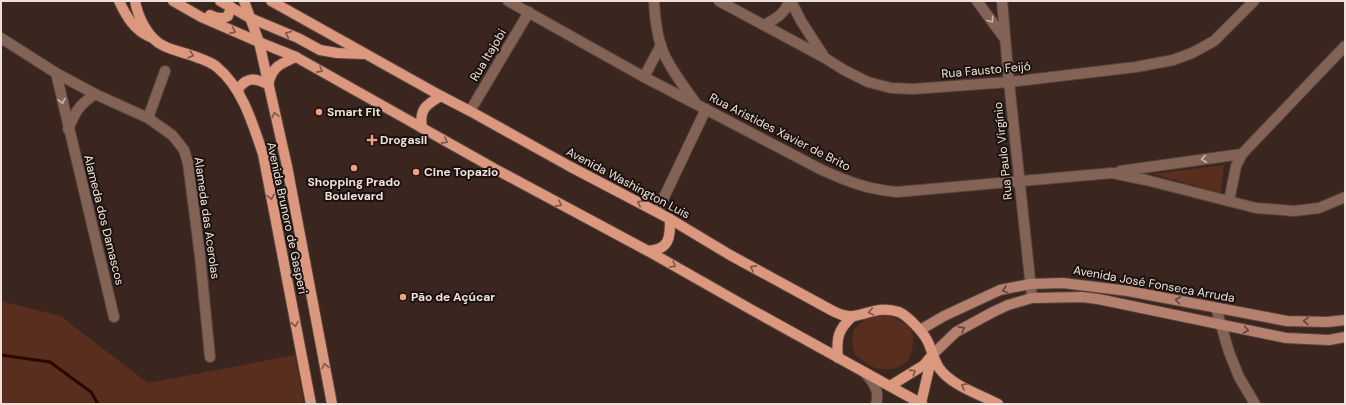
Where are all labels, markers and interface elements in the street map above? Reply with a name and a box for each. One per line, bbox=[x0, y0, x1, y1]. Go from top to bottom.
one-way arrow bbox=[986, 16, 994, 23]
one-way arrow bbox=[228, 26, 236, 34]
street label: Rua Itajobi bbox=[466, 26, 510, 84]
one-way arrow bbox=[285, 31, 292, 39]
one-way arrow bbox=[187, 50, 194, 59]
street label: Rua Fausto Feijó bbox=[941, 58, 1031, 82]
one-way arrow bbox=[315, 66, 323, 73]
street label: Rua Aristides Xavier de Brito bbox=[707, 89, 853, 175]
one-way arrow bbox=[58, 98, 66, 104]
street label: Rua Paulo Virgínio bbox=[990, 101, 1016, 201]
place label: Smart Fit bbox=[327, 104, 381, 120]
marker: Smart Fit bbox=[314, 107, 324, 117]
one-way arrow bbox=[272, 111, 280, 118]
place label: Drogasil bbox=[380, 132, 427, 148]
marker: Drogasil bbox=[367, 135, 377, 145]
one-way arrow bbox=[441, 136, 448, 144]
street label: Avenida Brunoro de Gasperi bbox=[263, 140, 311, 296]
street label: Avenida Washington Luis bbox=[563, 144, 693, 222]
street label: Alameda dos Damascos bbox=[80, 153, 128, 287]
one-way arrow bbox=[1201, 154, 1207, 163]
street label: Alameda das Acerolas bbox=[191, 156, 223, 280]
marker: Shopping Prado Boulevard bbox=[349, 163, 359, 173]
place label: Cine Topazio bbox=[424, 164, 498, 180]
marker: Cine Topazio bbox=[411, 167, 421, 177]
place label: Shopping Prado Boulevard bbox=[308, 174, 400, 204]
one-way arrow bbox=[266, 193, 274, 200]
one-way arrow bbox=[555, 199, 562, 206]
one-way arrow bbox=[637, 201, 644, 208]
one-way arrow bbox=[669, 261, 676, 268]
street label: Avenida José Fonseca Arruda bbox=[1072, 262, 1236, 306]
one-way arrow bbox=[750, 265, 757, 272]
one-way arrow bbox=[1001, 285, 1008, 293]
place label: Pão de Açúcar bbox=[411, 289, 495, 305]
marker: Pão de Açúcar bbox=[398, 292, 408, 302]
one-way arrow bbox=[1175, 297, 1181, 305]
one-way arrow bbox=[867, 307, 874, 315]
one-way arrow bbox=[1303, 317, 1309, 325]
one-way arrow bbox=[291, 321, 299, 327]
one-way arrow bbox=[1243, 325, 1249, 334]
one-way arrow bbox=[958, 326, 965, 333]
one-way arrow bbox=[322, 363, 330, 369]
one-way arrow bbox=[909, 369, 916, 377]
one-way arrow bbox=[960, 384, 968, 391]

